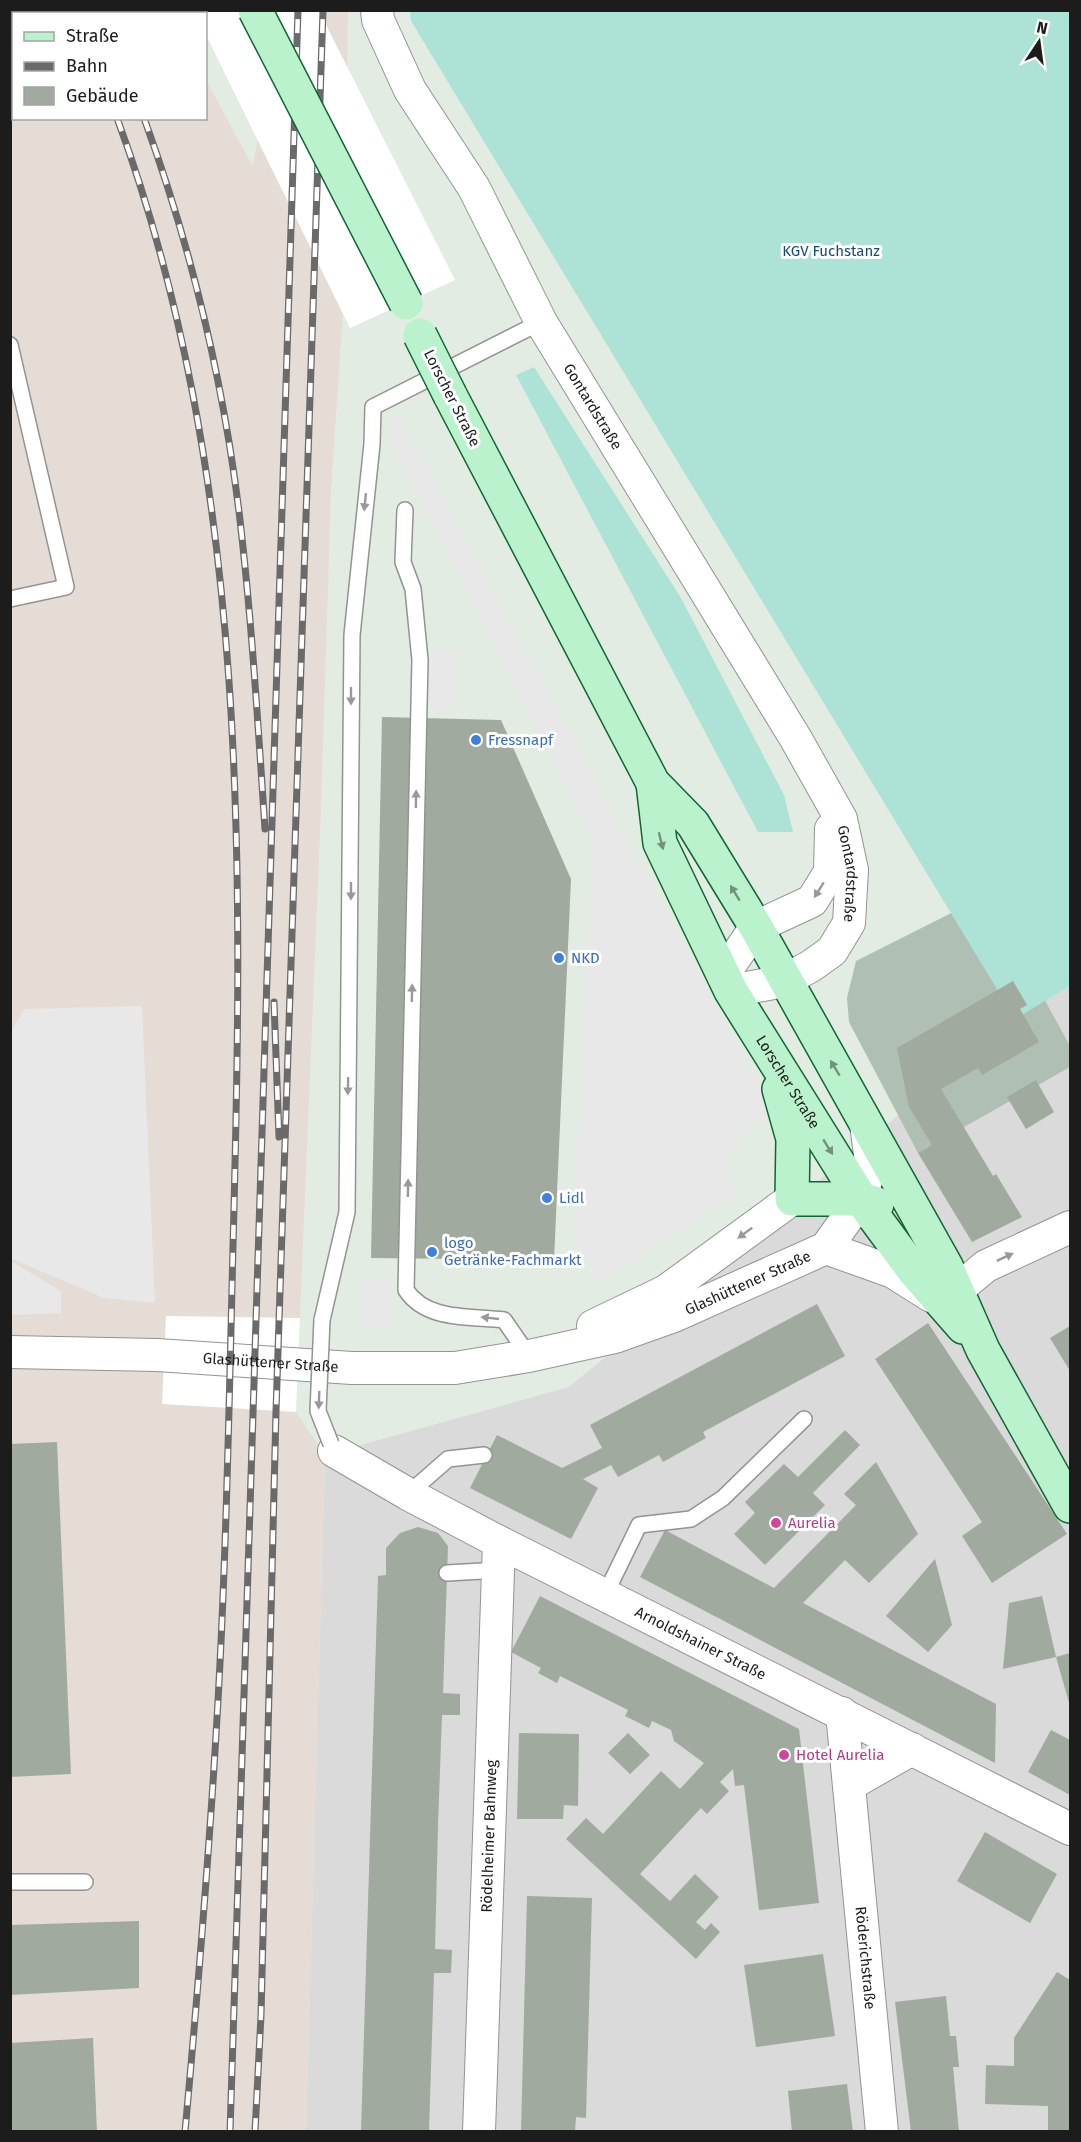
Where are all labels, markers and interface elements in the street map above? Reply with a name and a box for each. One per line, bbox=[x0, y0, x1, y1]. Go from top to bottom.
legend bbox=[12, 12, 207, 120]
north arrow bbox=[1009, 12, 1069, 72]
text: N bbox=[1035, 17, 1050, 38]
text: Straße bbox=[66, 25, 119, 47]
text: Bahn bbox=[66, 55, 108, 77]
text: Gebäude bbox=[66, 85, 139, 107]
park label: KGV Fuchstanz bbox=[782, 242, 880, 260]
street label: Lorscher Straße bbox=[420, 347, 484, 449]
street label: Gontardstraße bbox=[560, 360, 626, 453]
one-way arrow bbox=[361, 493, 370, 512]
one-way arrow bbox=[346, 687, 356, 706]
place label: Fressnapf bbox=[488, 731, 554, 749]
marker: Fressnapf bbox=[469, 733, 483, 747]
one-way arrow bbox=[411, 789, 421, 808]
street label: Gontardstraße bbox=[834, 824, 861, 923]
one-way arrow bbox=[657, 831, 667, 850]
one-way arrow bbox=[813, 881, 825, 897]
one-way arrow bbox=[346, 882, 356, 901]
one-way arrow bbox=[730, 885, 741, 901]
place label: NKD bbox=[571, 949, 600, 967]
marker: NKD bbox=[552, 951, 566, 965]
one-way arrow bbox=[407, 984, 417, 1003]
street label: Lorscher Straße bbox=[752, 1032, 824, 1132]
one-way arrow bbox=[830, 1060, 841, 1076]
one-way arrow bbox=[343, 1077, 353, 1096]
one-way arrow bbox=[823, 1139, 834, 1155]
one-way arrow bbox=[403, 1179, 413, 1198]
place label: Lidl bbox=[559, 1189, 585, 1207]
marker: Lidl bbox=[540, 1191, 554, 1205]
one-way arrow bbox=[737, 1227, 753, 1240]
place label: logo Getränke-Fachmarkt bbox=[444, 1234, 582, 1269]
marker: logo Getränke-Fachmarkt bbox=[425, 1245, 439, 1259]
street label: Glashüttener Straße bbox=[682, 1247, 814, 1319]
one-way arrow bbox=[996, 1253, 1013, 1262]
one-way arrow bbox=[480, 1314, 499, 1323]
street label: Glashüttener Straße bbox=[202, 1349, 339, 1376]
one-way arrow bbox=[314, 1390, 323, 1409]
place label: Aurelia bbox=[788, 1514, 836, 1532]
marker: Aurelia bbox=[769, 1516, 783, 1530]
street label: Arnoldshainer Straße bbox=[632, 1603, 769, 1684]
place label: Hotel Aurelia bbox=[796, 1746, 884, 1764]
marker: Hotel Aurelia bbox=[777, 1748, 791, 1762]
street label: Rödelheimer Bahnweg bbox=[477, 1759, 501, 1913]
street label: Röderichstraße bbox=[851, 1905, 879, 2010]

